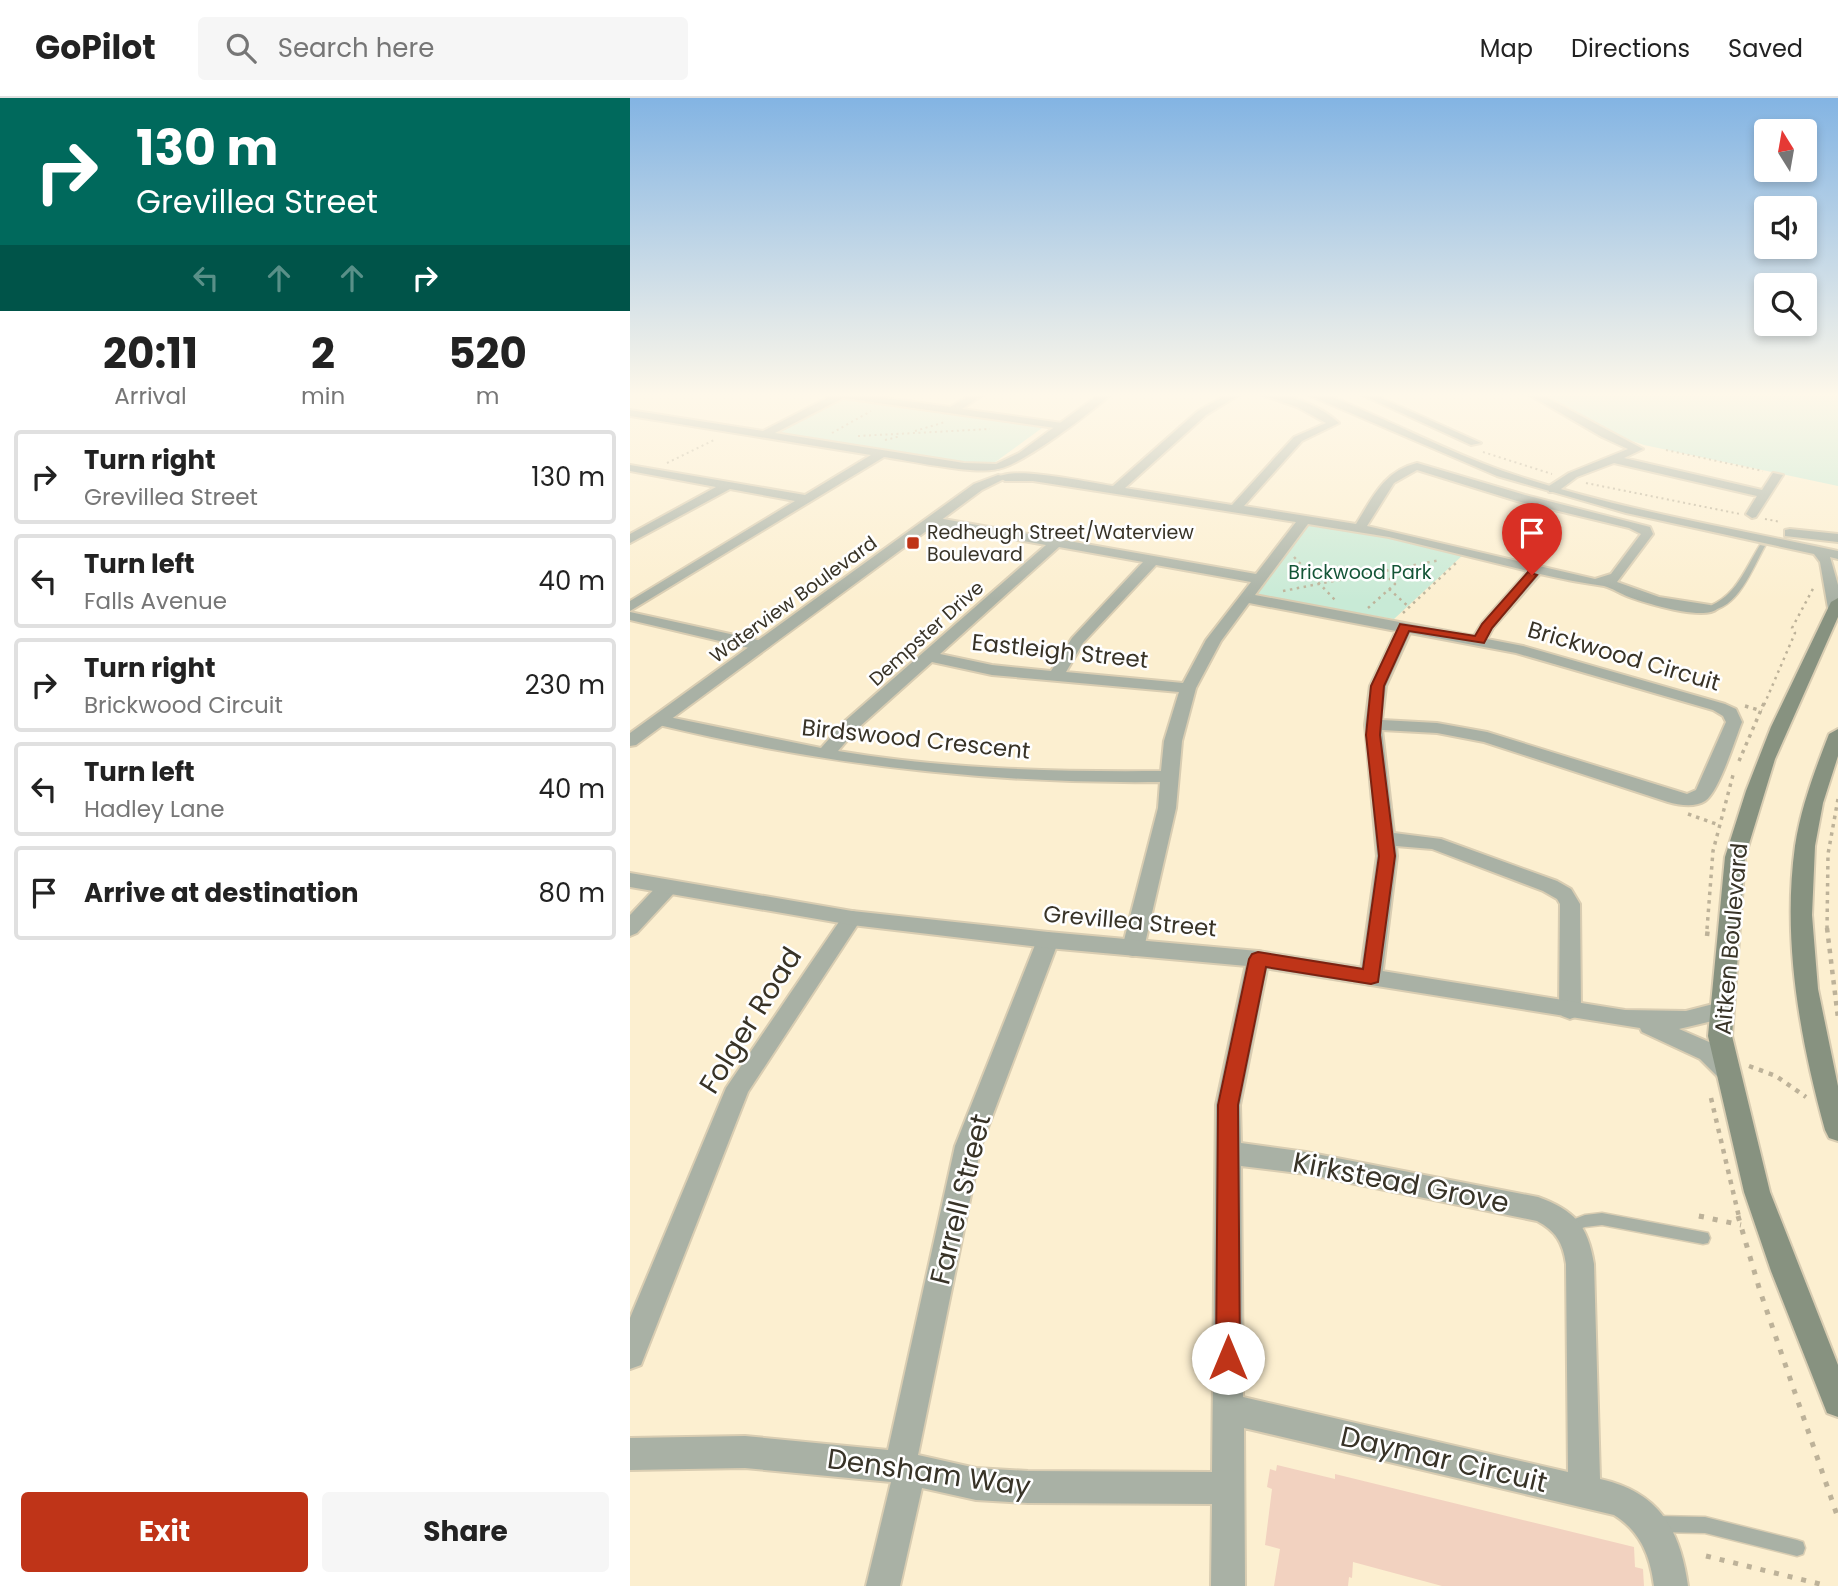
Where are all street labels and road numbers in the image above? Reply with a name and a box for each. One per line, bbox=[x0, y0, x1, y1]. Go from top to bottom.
street label: Waterview Boulevard bbox=[704, 529, 882, 669]
street label: Dempster Drive bbox=[863, 574, 990, 692]
street label: Brickwood Circuit bbox=[1524, 613, 1724, 699]
street label: Eastleigh Street bbox=[970, 626, 1150, 676]
street label: Birdswood Crescent bbox=[800, 711, 1032, 767]
street label: Aitken Boulevard bbox=[1707, 842, 1755, 1036]
street label: Grevillea Street bbox=[1042, 897, 1218, 945]
street label: Folger Road bbox=[690, 940, 811, 1101]
street label: Farrell Street bbox=[920, 1110, 1001, 1289]
street label: Kirkstead Grove bbox=[1290, 1142, 1512, 1223]
street label: Daymar Circuit bbox=[1337, 1417, 1551, 1502]
street label: Densham Way bbox=[825, 1439, 1033, 1506]

